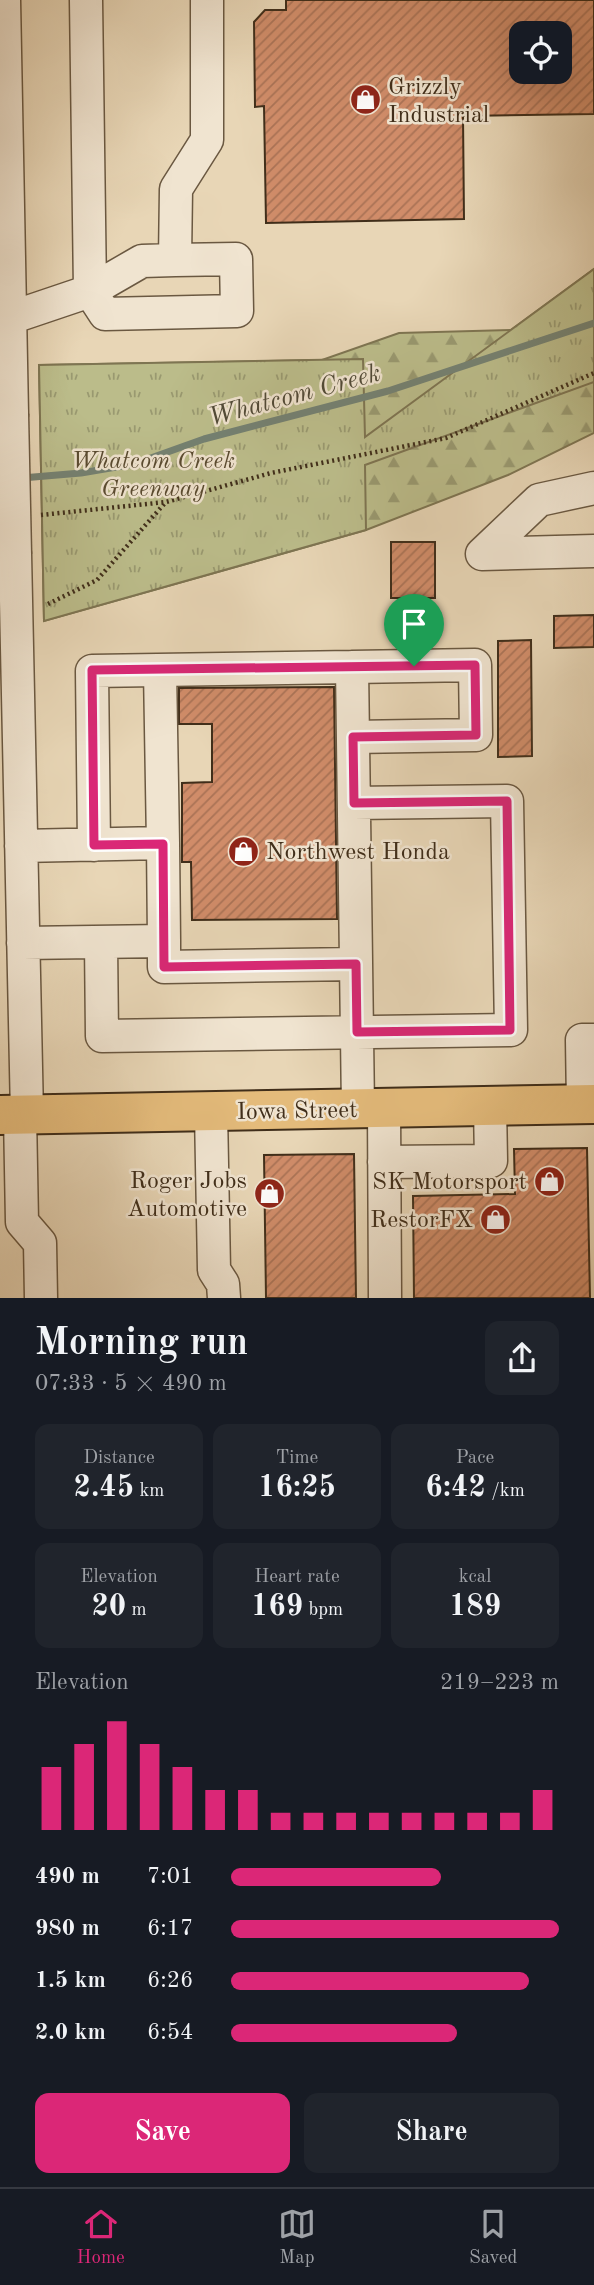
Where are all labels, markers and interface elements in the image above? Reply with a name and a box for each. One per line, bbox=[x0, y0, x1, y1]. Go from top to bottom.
map controls bbox=[509, 21, 572, 84]
button: locate bbox=[509, 21, 572, 84]
place label: Grizzly Industrial bbox=[388, 76, 489, 128]
shop icon: Grizzly Industrial bbox=[348, 83, 382, 117]
water label: Whatcom Creek bbox=[205, 360, 384, 431]
park label: Whatcom Creek Greenway bbox=[71, 450, 235, 502]
pin bbox=[384, 594, 444, 666]
icon: arrive bbox=[395, 605, 433, 643]
shop icon: Northwest Honda bbox=[226, 834, 260, 868]
place label: Northwest Honda bbox=[266, 841, 450, 865]
street label: Iowa Street bbox=[236, 1099, 358, 1125]
shop icon: SK Motorsport bbox=[533, 1164, 567, 1198]
place label: Roger Jobs Automotive bbox=[127, 1170, 247, 1222]
place label: SK Motorsport bbox=[372, 1171, 527, 1195]
shop icon: Roger Jobs Automotive bbox=[253, 1177, 287, 1211]
shop icon: RestorFX bbox=[479, 1202, 513, 1236]
place label: RestorFX bbox=[370, 1209, 473, 1233]
button: share bbox=[485, 1321, 559, 1395]
text: Morning run bbox=[35, 1325, 248, 1363]
text: 07:33 · 5 × 490 m bbox=[35, 1372, 227, 1395]
text: Distance bbox=[83, 1449, 155, 1468]
text: Time bbox=[276, 1449, 318, 1468]
text: Pace bbox=[456, 1449, 494, 1468]
text: 2.45 bbox=[74, 1473, 134, 1503]
text: 16:25 bbox=[258, 1473, 336, 1503]
text: 6:42 bbox=[425, 1473, 486, 1503]
text: km bbox=[134, 1482, 164, 1501]
text: /km bbox=[486, 1482, 525, 1501]
text: Elevation bbox=[80, 1568, 158, 1587]
text: Heart rate bbox=[254, 1568, 340, 1587]
text: kcal bbox=[459, 1568, 491, 1587]
text: 20 bbox=[91, 1592, 126, 1622]
text: 169 bbox=[251, 1592, 303, 1622]
text: 189 bbox=[449, 1592, 501, 1622]
text: m bbox=[126, 1601, 147, 1620]
text: bpm bbox=[303, 1601, 343, 1620]
text: Elevation bbox=[35, 1671, 129, 1694]
text: 219–223 m bbox=[440, 1671, 559, 1694]
text: 490 m bbox=[35, 1865, 100, 1888]
text: 7:01 bbox=[147, 1865, 193, 1888]
text: 980 m bbox=[35, 1917, 100, 1940]
text: 6:17 bbox=[147, 1917, 193, 1940]
text: 1.5 km bbox=[35, 1969, 106, 1992]
text: 6:26 bbox=[147, 1969, 193, 1992]
text: 2.0 km bbox=[35, 2021, 106, 2044]
text: 6:54 bbox=[147, 2021, 193, 2044]
button: Save bbox=[35, 2093, 290, 2173]
button: Share bbox=[304, 2093, 559, 2173]
tab: Home bbox=[77, 2205, 125, 2270]
tab: Map bbox=[278, 2205, 316, 2270]
tab: Saved bbox=[469, 2205, 517, 2270]

